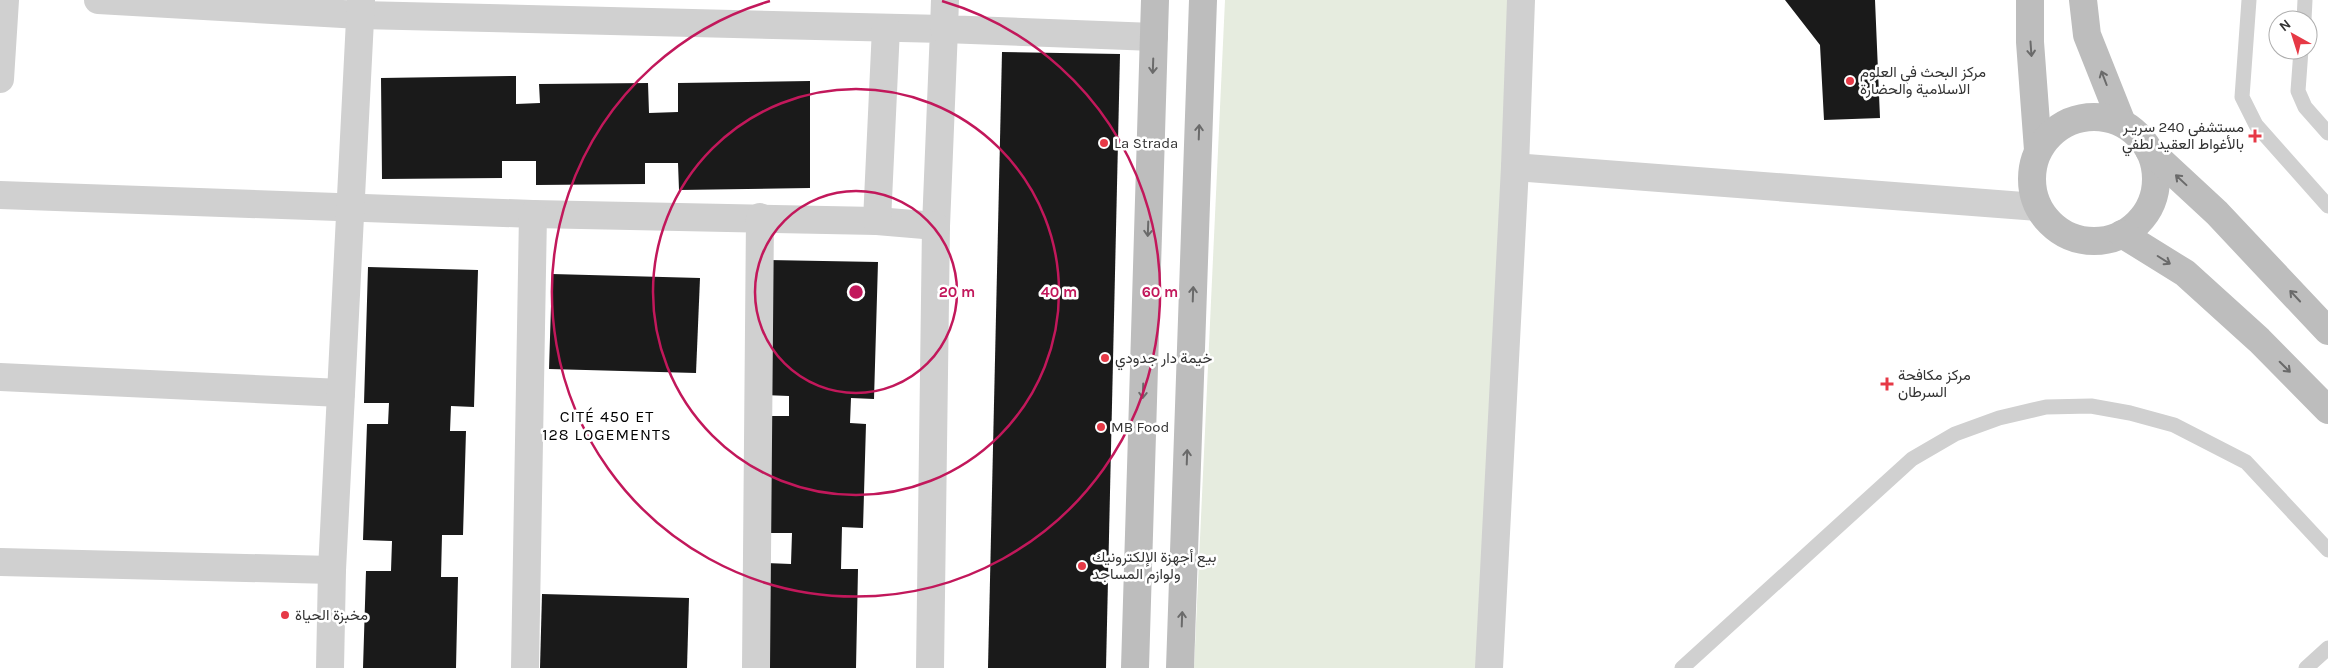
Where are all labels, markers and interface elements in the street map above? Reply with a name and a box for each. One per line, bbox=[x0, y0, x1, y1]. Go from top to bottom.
north arrow bbox=[2268, 10, 2318, 60]
text: N bbox=[2276, 16, 2294, 35]
one-way arrow bbox=[2026, 40, 2036, 56]
one-way arrow bbox=[1148, 58, 1158, 74]
place label: مركز البحث في العلوم الاسلامية والحضارة bbox=[1860, 63, 1986, 98]
one-way arrow bbox=[2099, 70, 2108, 85]
marker: مركز البحث في العلوم الاسلامية والحضارة bbox=[1844, 75, 1856, 87]
place label: مستشفى 240 سريـر بالأغواط العقيد لطفي bbox=[2122, 118, 2244, 157]
one-way arrow bbox=[1194, 124, 1203, 140]
marker: مستشفى 240 سريـر بالأغواط العقيد لطفي bbox=[2248, 129, 2262, 143]
place label: La Strada bbox=[1114, 134, 1178, 152]
marker: La Strada bbox=[1098, 137, 1110, 149]
one-way arrow bbox=[2175, 174, 2187, 186]
one-way arrow bbox=[1143, 220, 1153, 236]
one-way arrow bbox=[2156, 255, 2170, 265]
centre of rings bbox=[847, 283, 865, 301]
text: 20 m bbox=[939, 283, 975, 301]
text: 40 m bbox=[1041, 283, 1077, 301]
text: 60 m bbox=[1142, 283, 1178, 301]
one-way arrow bbox=[1188, 287, 1198, 303]
one-way arrow bbox=[2289, 289, 2301, 302]
place label: خيمة دار جدودي bbox=[1115, 349, 1212, 371]
marker: خيمة دار جدودي bbox=[1099, 352, 1111, 364]
one-way arrow bbox=[2279, 361, 2292, 373]
place label: مركز مكافحة السرطان bbox=[1898, 366, 1971, 401]
marker: مركز مكافحة السرطان bbox=[1880, 377, 1894, 391]
one-way arrow bbox=[1138, 382, 1148, 399]
district label: CITÉ 450 ET 128 LOGEMENTS bbox=[542, 407, 672, 444]
place label: MB Food bbox=[1111, 418, 1169, 436]
marker: MB Food bbox=[1095, 421, 1107, 433]
one-way arrow bbox=[1183, 449, 1192, 465]
place label: بيع أجهزة الإلكترونيك ولوازم المساجد bbox=[1092, 548, 1216, 584]
marker: بيع أجهزة الإلكترونيك ولوازم المساجد bbox=[1076, 560, 1088, 572]
place label: مخبزة الحياة bbox=[295, 606, 368, 624]
marker: مخبزة الحياة bbox=[279, 609, 291, 621]
one-way arrow bbox=[1177, 612, 1187, 628]

